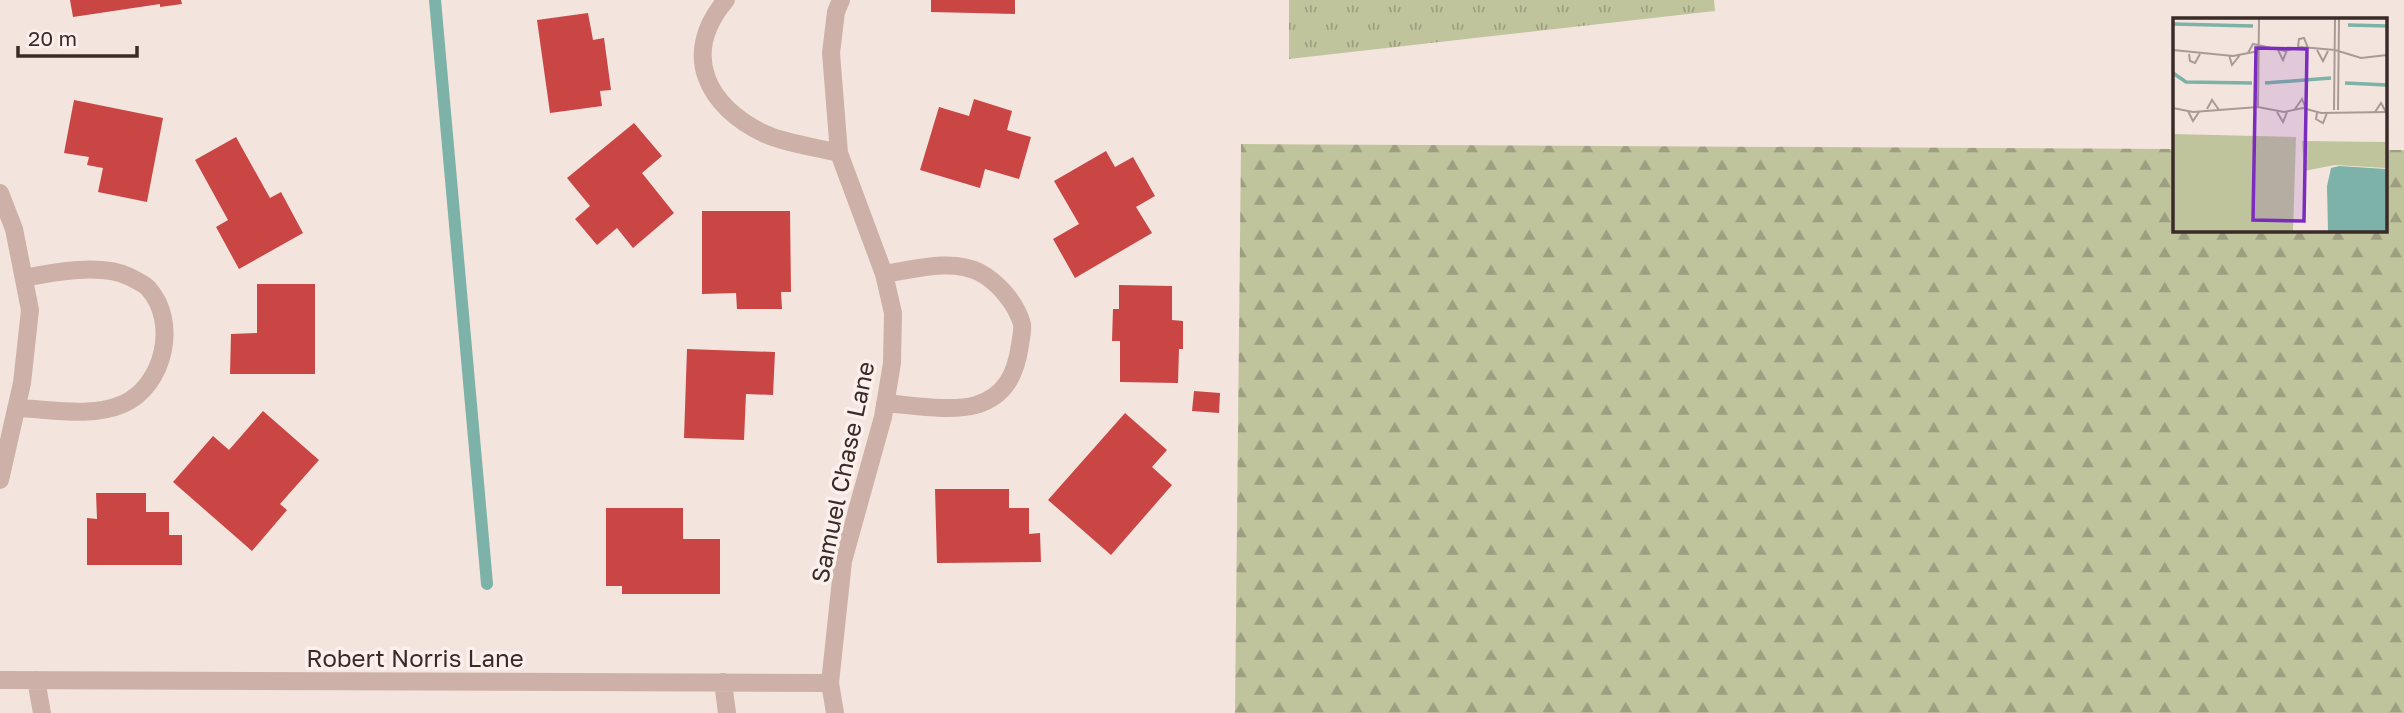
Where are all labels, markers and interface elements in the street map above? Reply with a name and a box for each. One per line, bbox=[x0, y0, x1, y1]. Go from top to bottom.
scale bar bbox=[18, 14, 136, 58]
inset map bbox=[2173, 18, 2386, 231]
text: 20 m bbox=[28, 25, 77, 51]
street label: Samuel Chase Lane bbox=[804, 359, 880, 585]
street label: Robert Norris Lane bbox=[306, 643, 524, 672]

